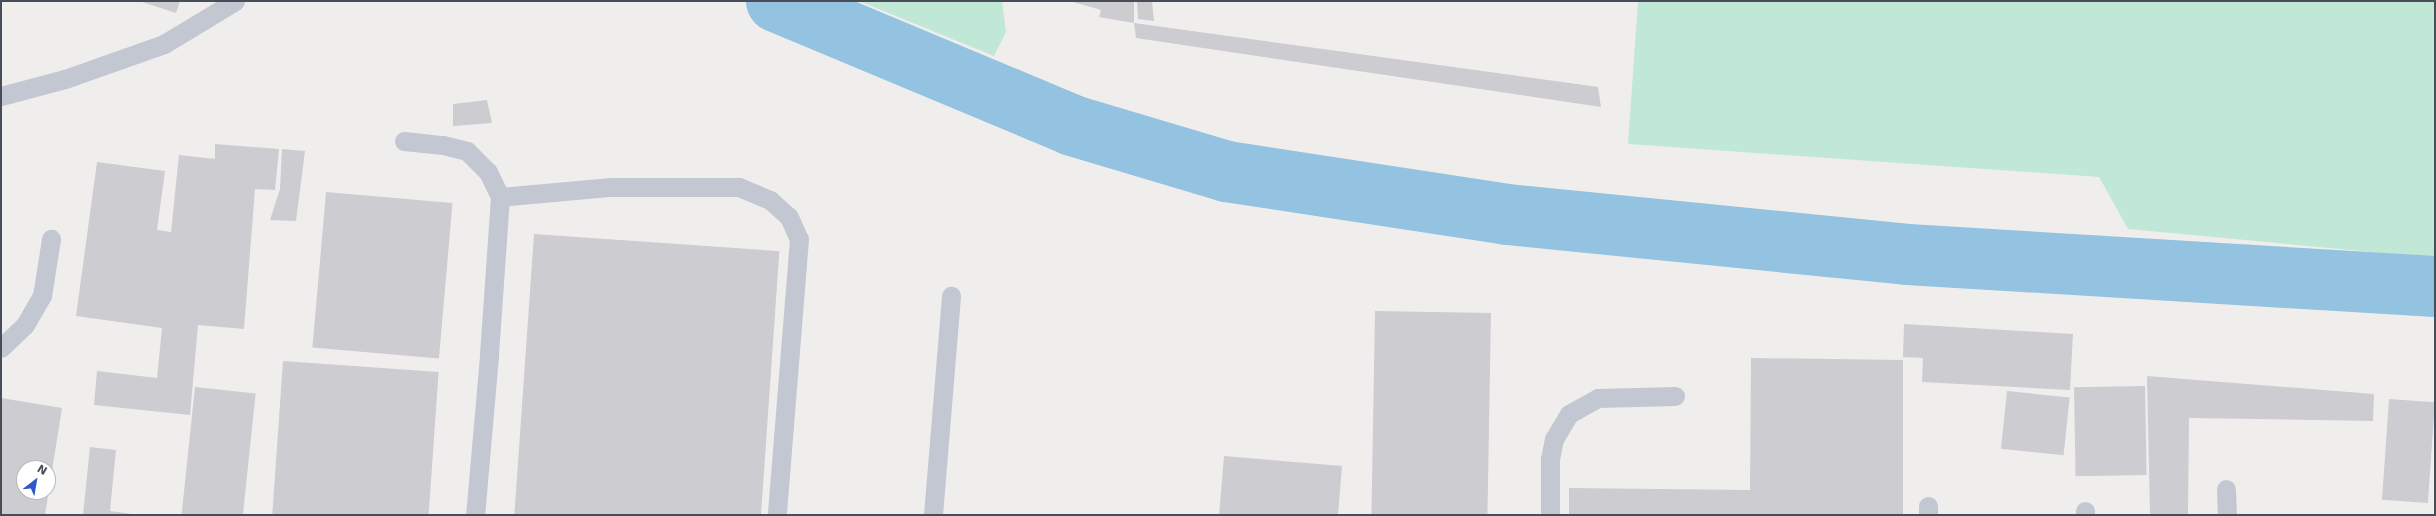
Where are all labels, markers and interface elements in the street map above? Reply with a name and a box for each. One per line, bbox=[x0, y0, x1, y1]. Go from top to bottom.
north arrow bbox=[16, 460, 56, 500]
text: N bbox=[35, 462, 49, 478]

